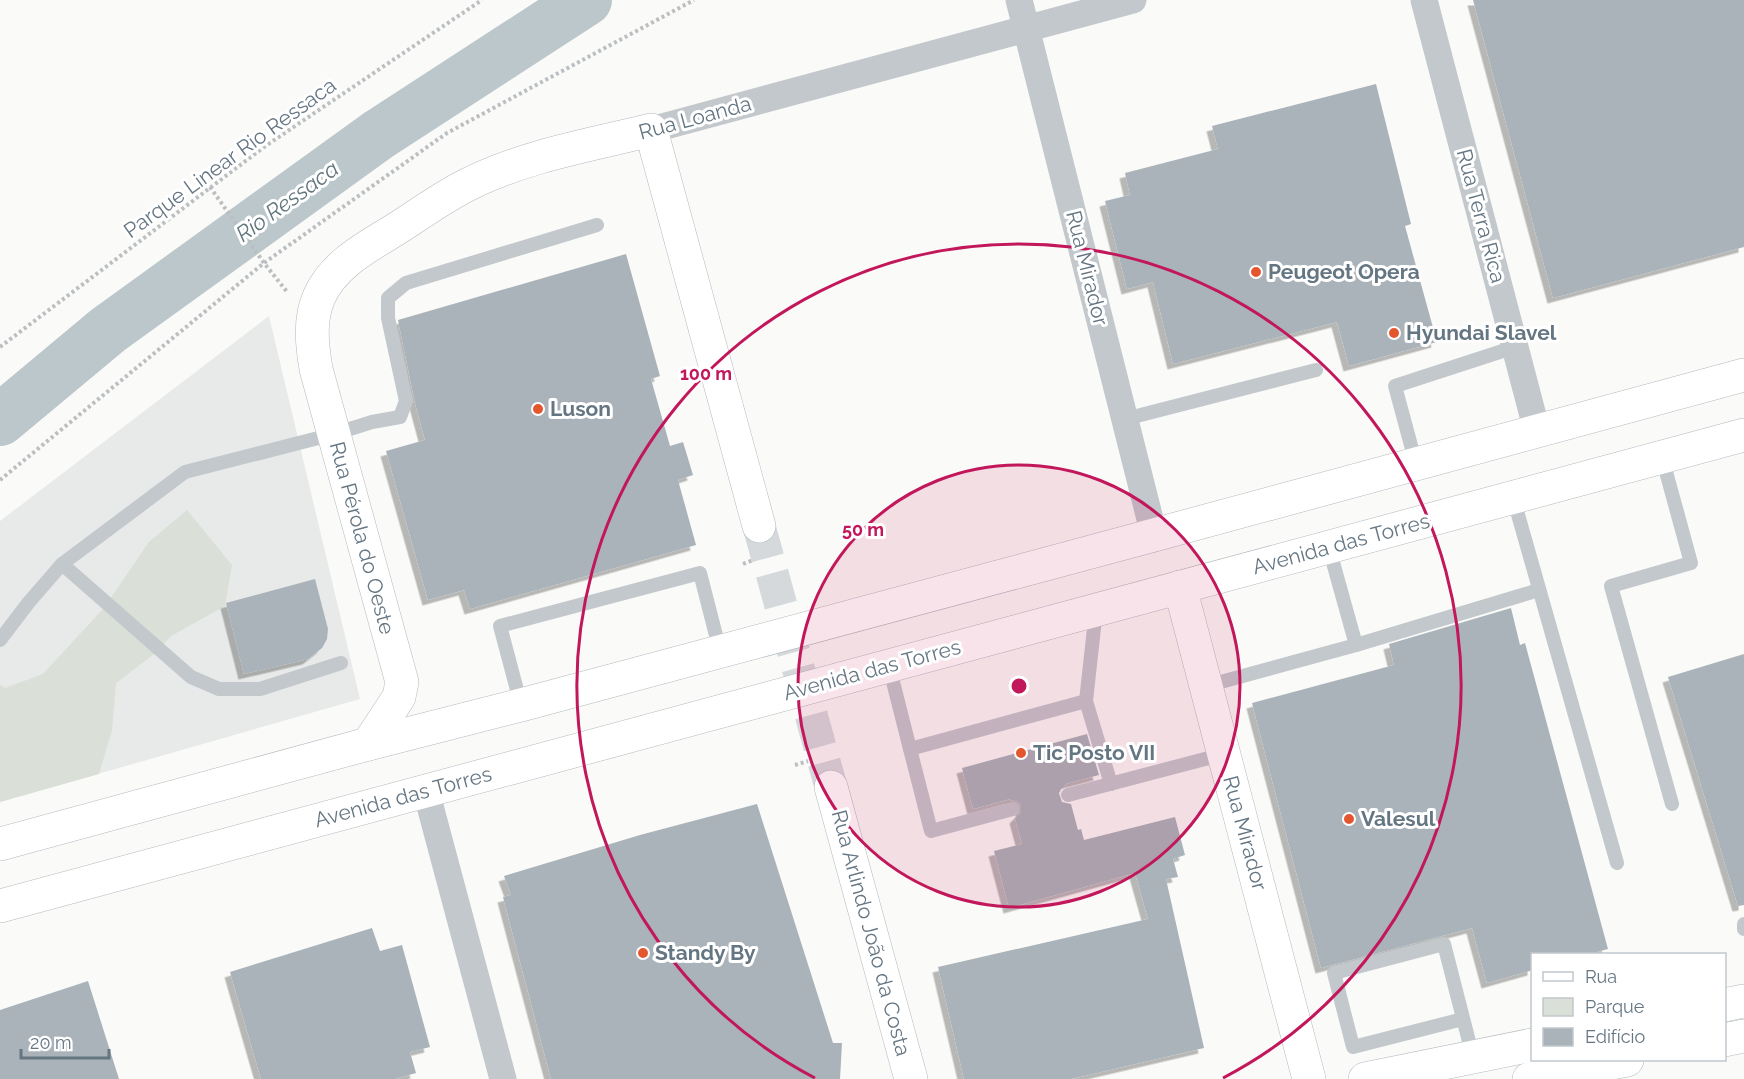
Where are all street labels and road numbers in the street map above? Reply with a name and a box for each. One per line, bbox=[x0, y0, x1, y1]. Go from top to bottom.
street label: Parque Linear Rio Ressaca bbox=[119, 72, 341, 244]
street label: Rua Loanda bbox=[636, 90, 754, 145]
street label: Rua Terra Rica bbox=[1452, 146, 1511, 286]
street label: Rua Mirador bbox=[1061, 208, 1114, 329]
street label: Rua Pérola do Oeste bbox=[325, 439, 400, 637]
street label: Avenida das Torres bbox=[1249, 508, 1432, 579]
street label: Avenida das Torres bbox=[780, 634, 963, 705]
street label: Avenida das Torres bbox=[311, 761, 494, 832]
street label: Rua Mirador bbox=[1218, 773, 1273, 893]
street label: Rua Arlindo João da Costa bbox=[827, 807, 916, 1059]

